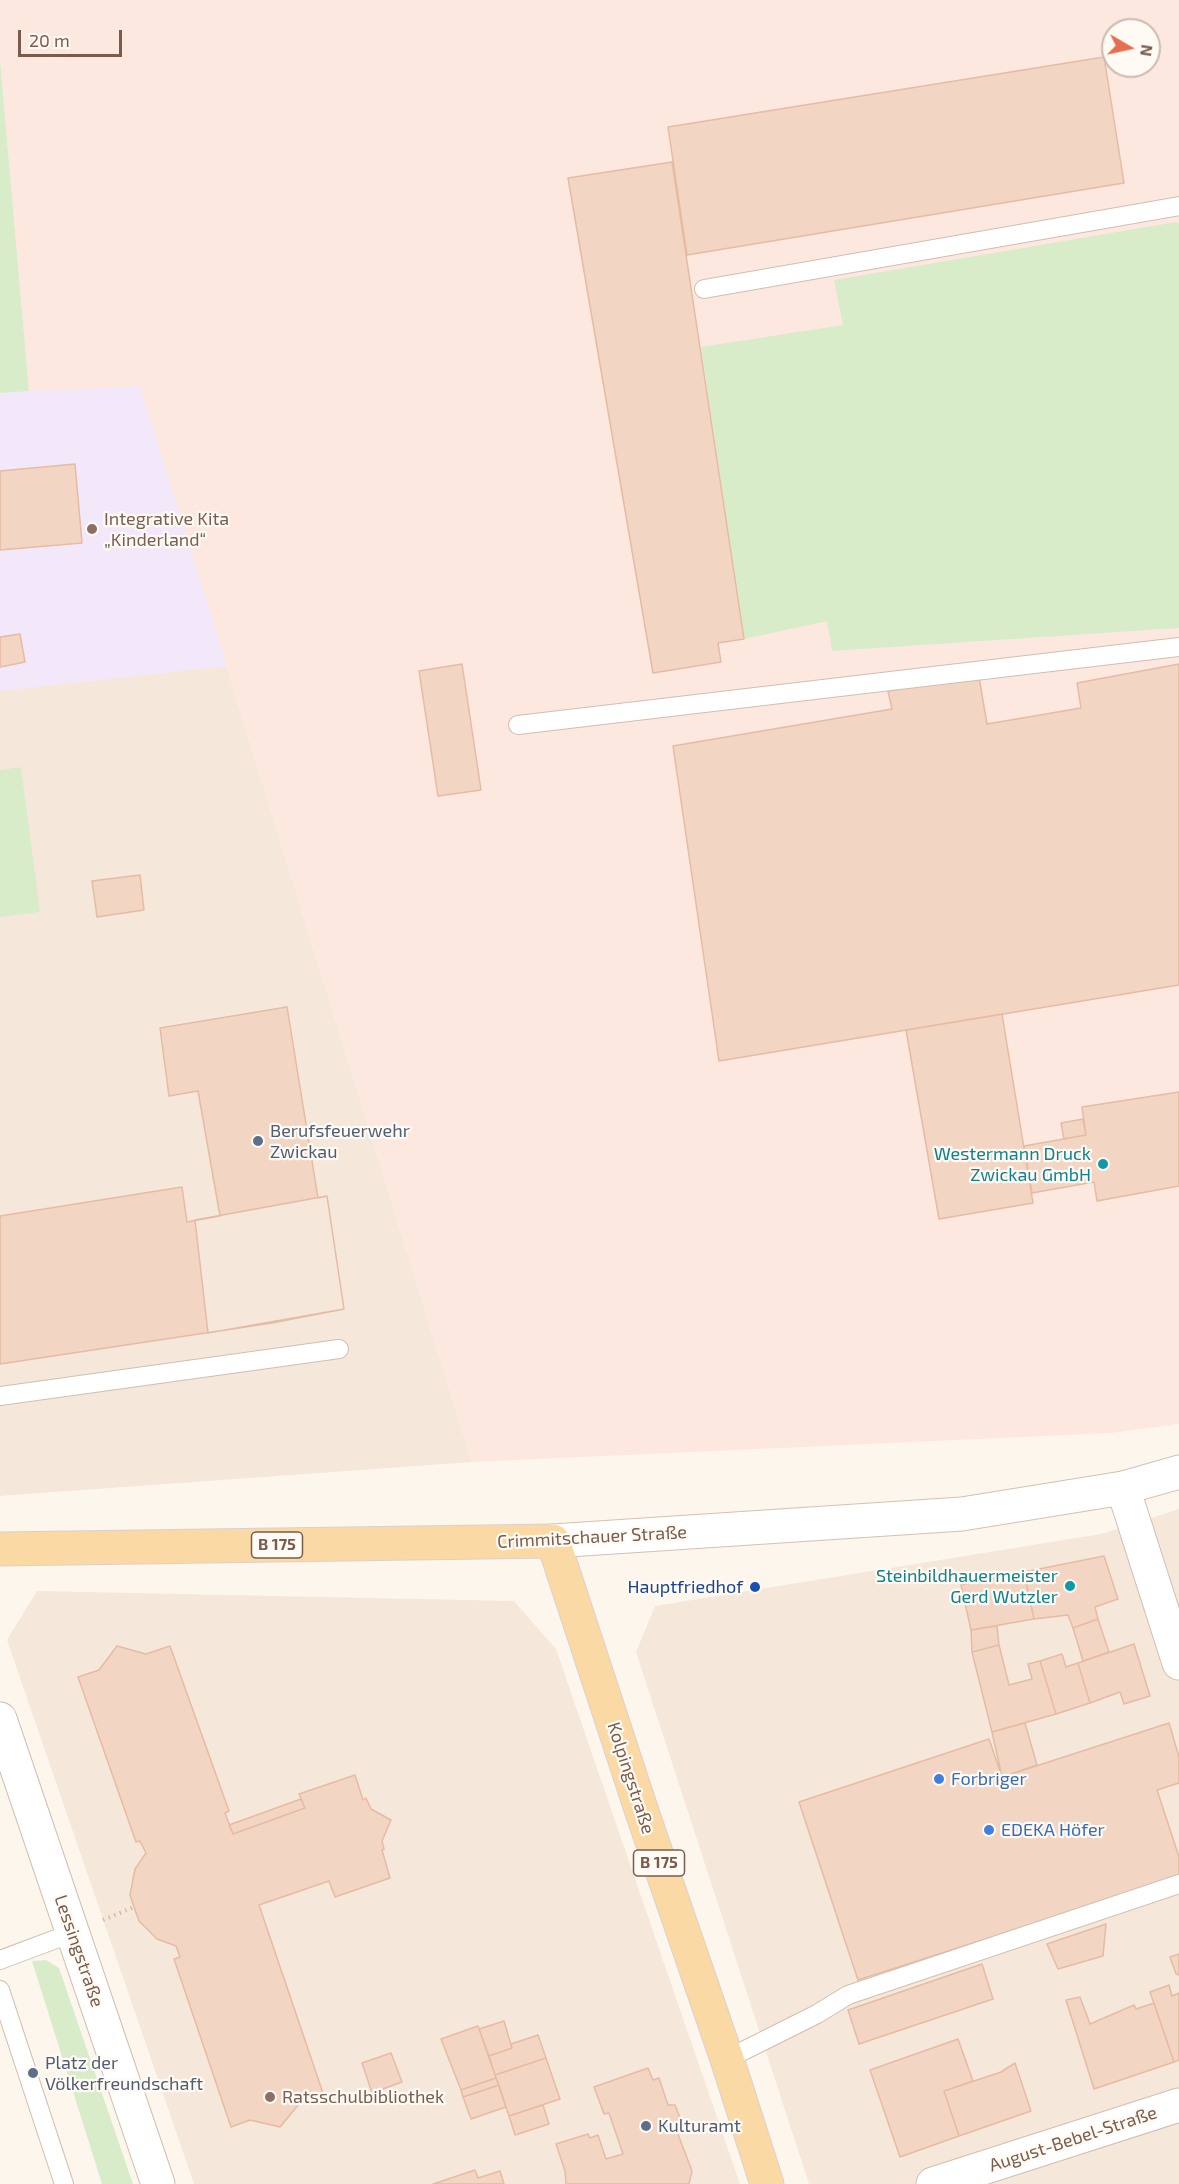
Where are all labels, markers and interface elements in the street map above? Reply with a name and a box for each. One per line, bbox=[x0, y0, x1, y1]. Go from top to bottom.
scale bar bbox=[21, 18, 124, 56]
north arrow bbox=[1101, 18, 1161, 78]
text: 20 m bbox=[29, 29, 70, 51]
text: N bbox=[1137, 43, 1158, 58]
place label: Integrative Kita „Kinderland“ bbox=[104, 508, 229, 550]
marker: Integrative Kita „Kinderland“ bbox=[85, 522, 99, 536]
place label: Berufsfeuerwehr Zwickau bbox=[270, 1120, 410, 1162]
marker: Berufsfeuerwehr Zwickau bbox=[251, 1134, 265, 1148]
place label: Westermann Druck Zwickau GmbH bbox=[934, 1143, 1091, 1186]
marker: Westermann Druck Zwickau GmbH bbox=[1096, 1157, 1110, 1171]
street label: Crimmitschauer Straße bbox=[497, 1521, 687, 1553]
road number: B 175 bbox=[252, 1532, 302, 1558]
place label: Steinbildhauermeister Gerd Wutzler bbox=[876, 1565, 1058, 1608]
place label: Hauptfriedhof bbox=[628, 1576, 743, 1598]
marker: Steinbildhauermeister Gerd Wutzler bbox=[1063, 1579, 1077, 1593]
marker: Hauptfriedhof bbox=[748, 1580, 762, 1594]
street label: Kolpingstraße bbox=[603, 1719, 659, 1837]
place label: Forbriger bbox=[951, 1768, 1027, 1790]
marker: Forbriger bbox=[932, 1772, 946, 1786]
place label: EDEKA Höfer bbox=[1001, 1819, 1105, 1841]
marker: EDEKA Höfer bbox=[982, 1823, 996, 1837]
road number: B 175 bbox=[634, 1850, 684, 1876]
street label: Lessingstraße bbox=[50, 1892, 108, 2010]
place label: Platz der Völkerfreundschaft bbox=[45, 2052, 203, 2094]
marker: Platz der Völkerfreundschaft bbox=[26, 2066, 40, 2080]
place label: Ratsschulbibliothek bbox=[282, 2086, 444, 2108]
marker: Ratsschulbibliothek bbox=[263, 2090, 277, 2104]
street label: August-Bebel-Straße bbox=[986, 2102, 1160, 2176]
place label: Kulturamt bbox=[658, 2115, 741, 2137]
marker: Kulturamt bbox=[639, 2119, 653, 2133]

